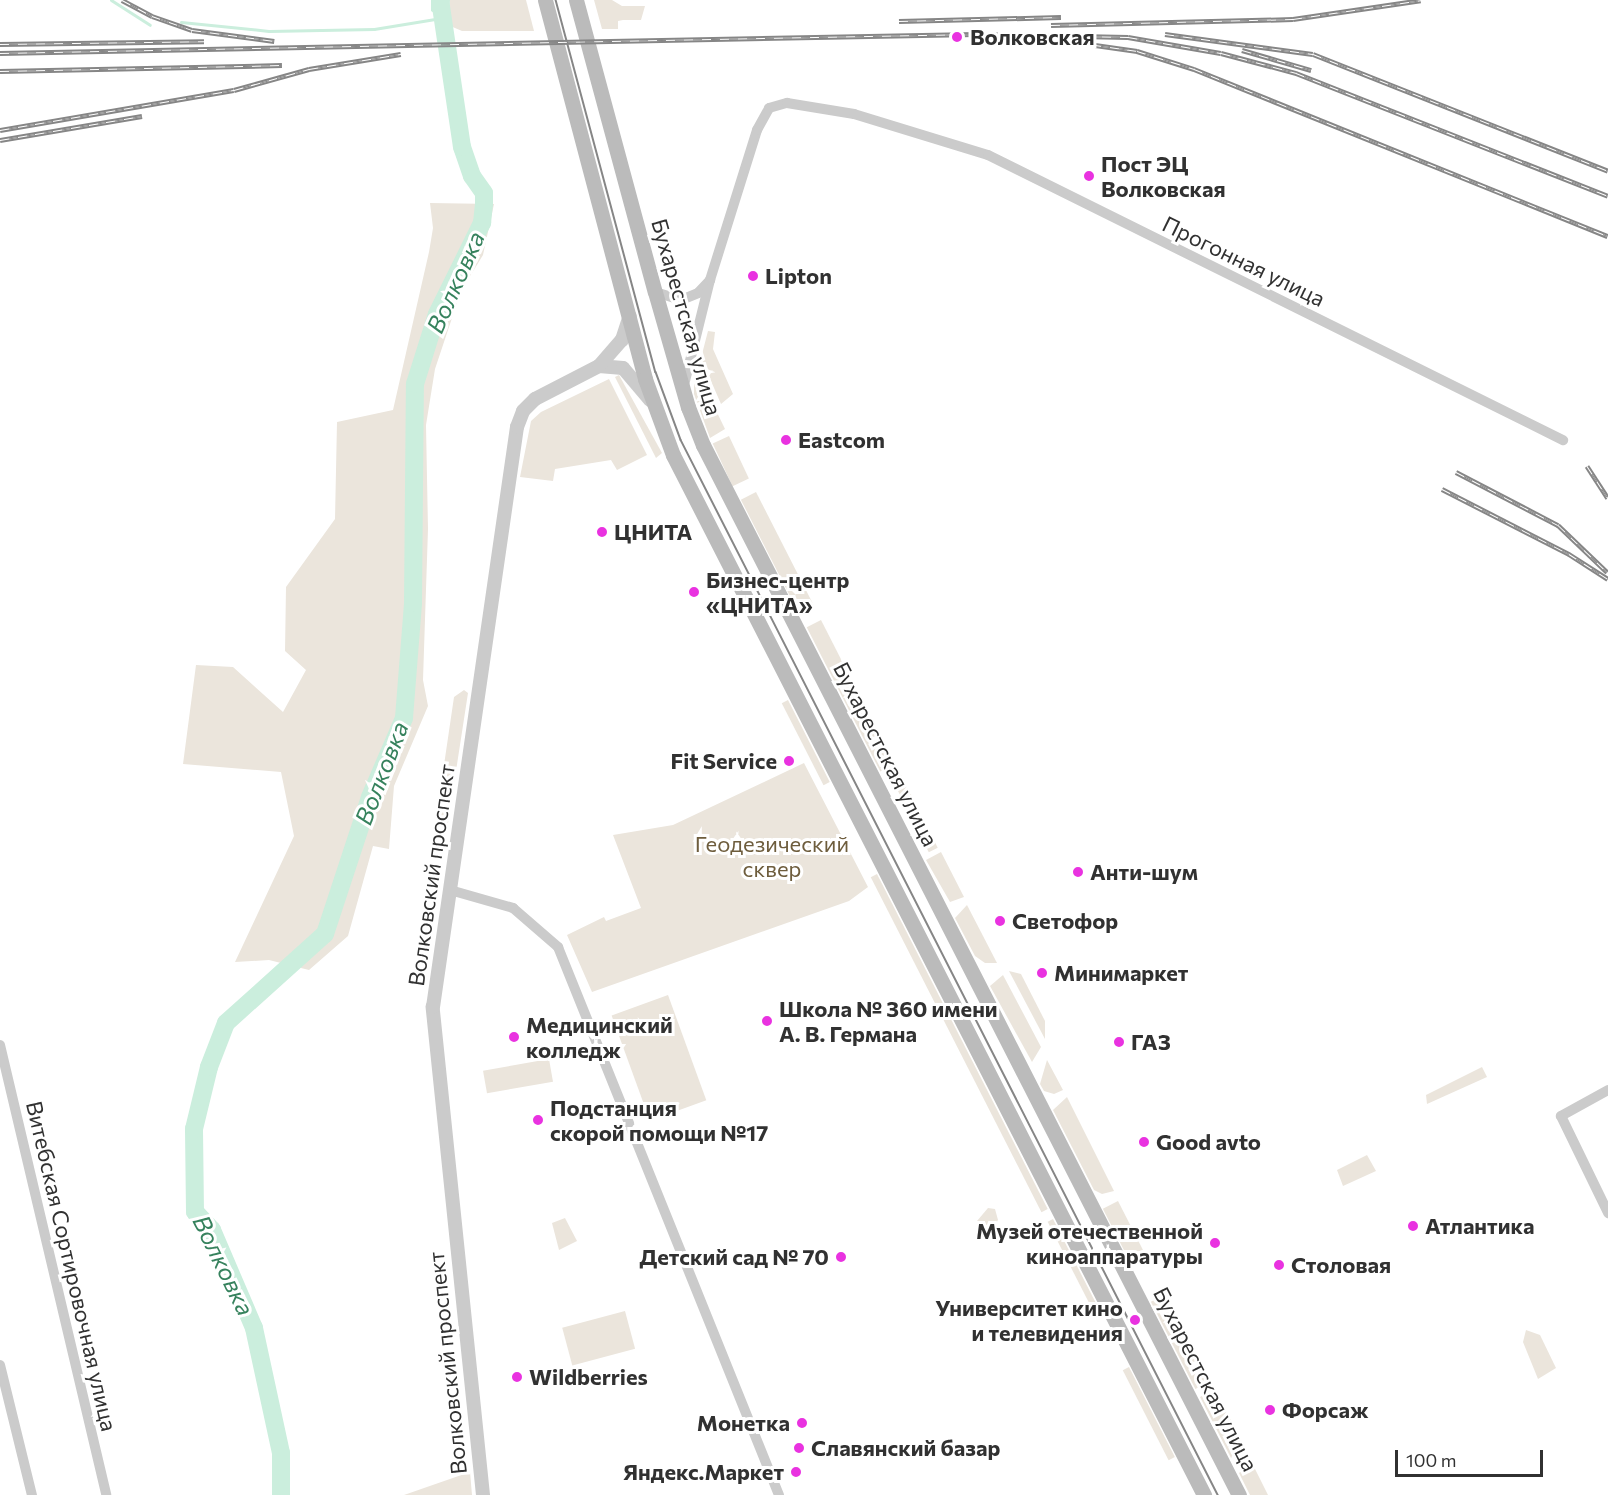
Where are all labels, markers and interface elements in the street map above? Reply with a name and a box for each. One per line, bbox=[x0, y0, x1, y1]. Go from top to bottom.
place label: Волковская bbox=[970, 24, 1095, 50]
marker: Волковская bbox=[948, 28, 966, 46]
place label: Пост ЭЦ Волковская bbox=[1101, 150, 1226, 202]
marker: Пост ЭЦ Волковская bbox=[1082, 169, 1096, 183]
street label: Прогонная улица bbox=[1158, 210, 1330, 312]
street label: Бухарестская улица bbox=[646, 216, 728, 418]
water label: Волковка bbox=[420, 227, 490, 337]
place label: Lipton bbox=[765, 263, 832, 289]
marker: Lipton bbox=[746, 269, 760, 283]
place label: Eastcom bbox=[798, 427, 885, 453]
marker: Eastcom bbox=[779, 433, 793, 447]
place label: ЦНИТА bbox=[614, 519, 692, 545]
marker: ЦНИТА bbox=[595, 525, 609, 539]
place label: Бизнес-центр «ЦНИТА» bbox=[706, 566, 849, 618]
marker: Бизнес-центр «ЦНИТА» bbox=[687, 585, 701, 599]
street label: Бухарестская улица bbox=[828, 657, 944, 851]
water label: Волковка bbox=[348, 717, 414, 829]
place label: Fit Service bbox=[670, 748, 777, 774]
marker: Fit Service bbox=[782, 754, 796, 768]
street label: Волковский проспект bbox=[402, 762, 460, 988]
park label: Геодезический сквер bbox=[695, 830, 849, 882]
place label: Анти-шум bbox=[1090, 859, 1198, 885]
marker: Анти-шум bbox=[1071, 865, 1085, 879]
place label: Светофор bbox=[1012, 908, 1118, 934]
marker: Светофор bbox=[993, 914, 1007, 928]
place label: Минимаркет bbox=[1054, 960, 1188, 986]
marker: Минимаркет bbox=[1035, 966, 1049, 980]
place label: Школа № 360 имени А. В. Германа bbox=[779, 995, 998, 1046]
place label: Медицинский колледж bbox=[526, 1011, 673, 1062]
marker: Школа № 360 имени А. В. Германа bbox=[760, 1014, 774, 1028]
place label: ГАЗ bbox=[1131, 1029, 1171, 1055]
marker: Медицинский колледж bbox=[507, 1030, 521, 1044]
marker: ГАЗ bbox=[1112, 1035, 1126, 1049]
place label: Подстанция скорой помощи №17 bbox=[550, 1094, 768, 1146]
street label: Витебская Сортировочная улица bbox=[21, 1098, 123, 1434]
marker: Подстанция скорой помощи №17 bbox=[531, 1113, 545, 1127]
place label: Good avto bbox=[1156, 1129, 1261, 1155]
marker: Good avto bbox=[1137, 1135, 1151, 1149]
water label: Волковка bbox=[187, 1210, 261, 1320]
place label: Атлантика bbox=[1425, 1213, 1535, 1239]
place label: Музей отечественной киноаппаратуры bbox=[976, 1217, 1203, 1268]
marker: Атлантика bbox=[1406, 1219, 1420, 1233]
marker: Музей отечественной киноаппаратуры bbox=[1208, 1236, 1222, 1250]
place label: Детский сад № 70 bbox=[639, 1244, 829, 1270]
street label: Волковский проспект bbox=[422, 1250, 472, 1476]
marker: Детский сад № 70 bbox=[834, 1250, 848, 1264]
place label: Столовая bbox=[1291, 1252, 1391, 1278]
marker: Столовая bbox=[1272, 1258, 1286, 1272]
street label: Бухарестская улица bbox=[1148, 1282, 1264, 1476]
place label: Университет кино и телевидения bbox=[935, 1294, 1123, 1346]
marker: Университет кино и телевидения bbox=[1128, 1313, 1142, 1327]
place label: Wildberries bbox=[529, 1364, 648, 1390]
marker: Wildberries bbox=[510, 1370, 524, 1384]
place label: Форсаж bbox=[1282, 1397, 1369, 1423]
marker: Форсаж bbox=[1263, 1403, 1277, 1417]
place label: Монетка bbox=[697, 1410, 790, 1436]
marker: Монетка bbox=[795, 1416, 809, 1430]
place label: Славянский базар bbox=[811, 1435, 1000, 1461]
scale bar bbox=[1398, 1438, 1546, 1476]
marker: Славянский базар bbox=[792, 1441, 806, 1455]
text: 100 m bbox=[1406, 1449, 1456, 1471]
place label: Яндекс.Маркет bbox=[623, 1459, 784, 1485]
marker: Яндекс.Маркет bbox=[789, 1465, 803, 1479]

